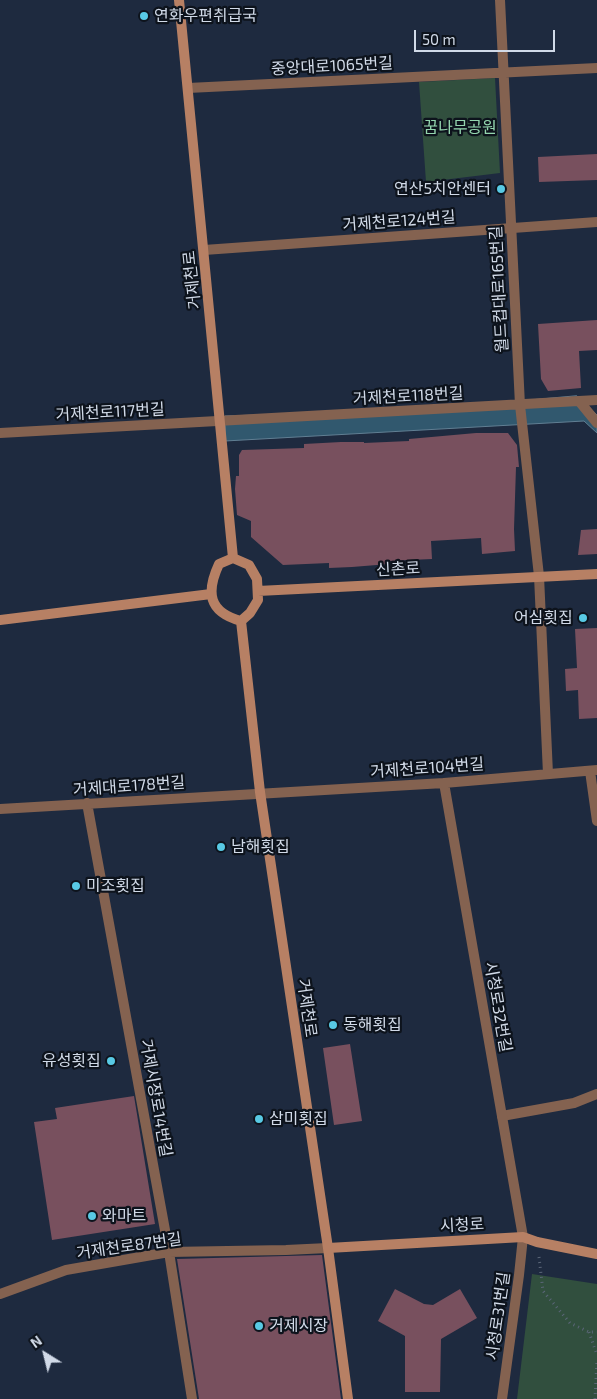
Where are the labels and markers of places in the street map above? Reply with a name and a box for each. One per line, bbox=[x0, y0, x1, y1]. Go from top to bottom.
place label: 연화우편취급국 bbox=[154, 6, 257, 26]
marker: 연화우편취급국 bbox=[138, 10, 150, 22]
place label: 연산5치안센터 bbox=[394, 179, 491, 199]
marker: 연산5치안센터 bbox=[495, 183, 507, 195]
place label: 어심횟집 bbox=[514, 608, 573, 628]
marker: 어심횟집 bbox=[577, 612, 589, 624]
place label: 남해횟집 bbox=[231, 837, 290, 857]
marker: 남해횟집 bbox=[215, 841, 227, 853]
place label: 미조횟집 bbox=[86, 876, 145, 896]
marker: 미조횟집 bbox=[70, 880, 82, 892]
place label: 동해횟집 bbox=[343, 1015, 402, 1035]
marker: 동해횟집 bbox=[327, 1019, 339, 1031]
place label: 유성횟집 bbox=[42, 1051, 101, 1071]
marker: 유성횟집 bbox=[105, 1055, 117, 1067]
place label: 삼미횟집 bbox=[269, 1109, 328, 1129]
marker: 삼미횟집 bbox=[253, 1113, 265, 1125]
place label: 와마트 bbox=[102, 1206, 146, 1226]
marker: 와마트 bbox=[86, 1210, 98, 1222]
place label: 거제시장 bbox=[269, 1316, 328, 1336]
marker: 거제시장 bbox=[253, 1320, 265, 1332]

